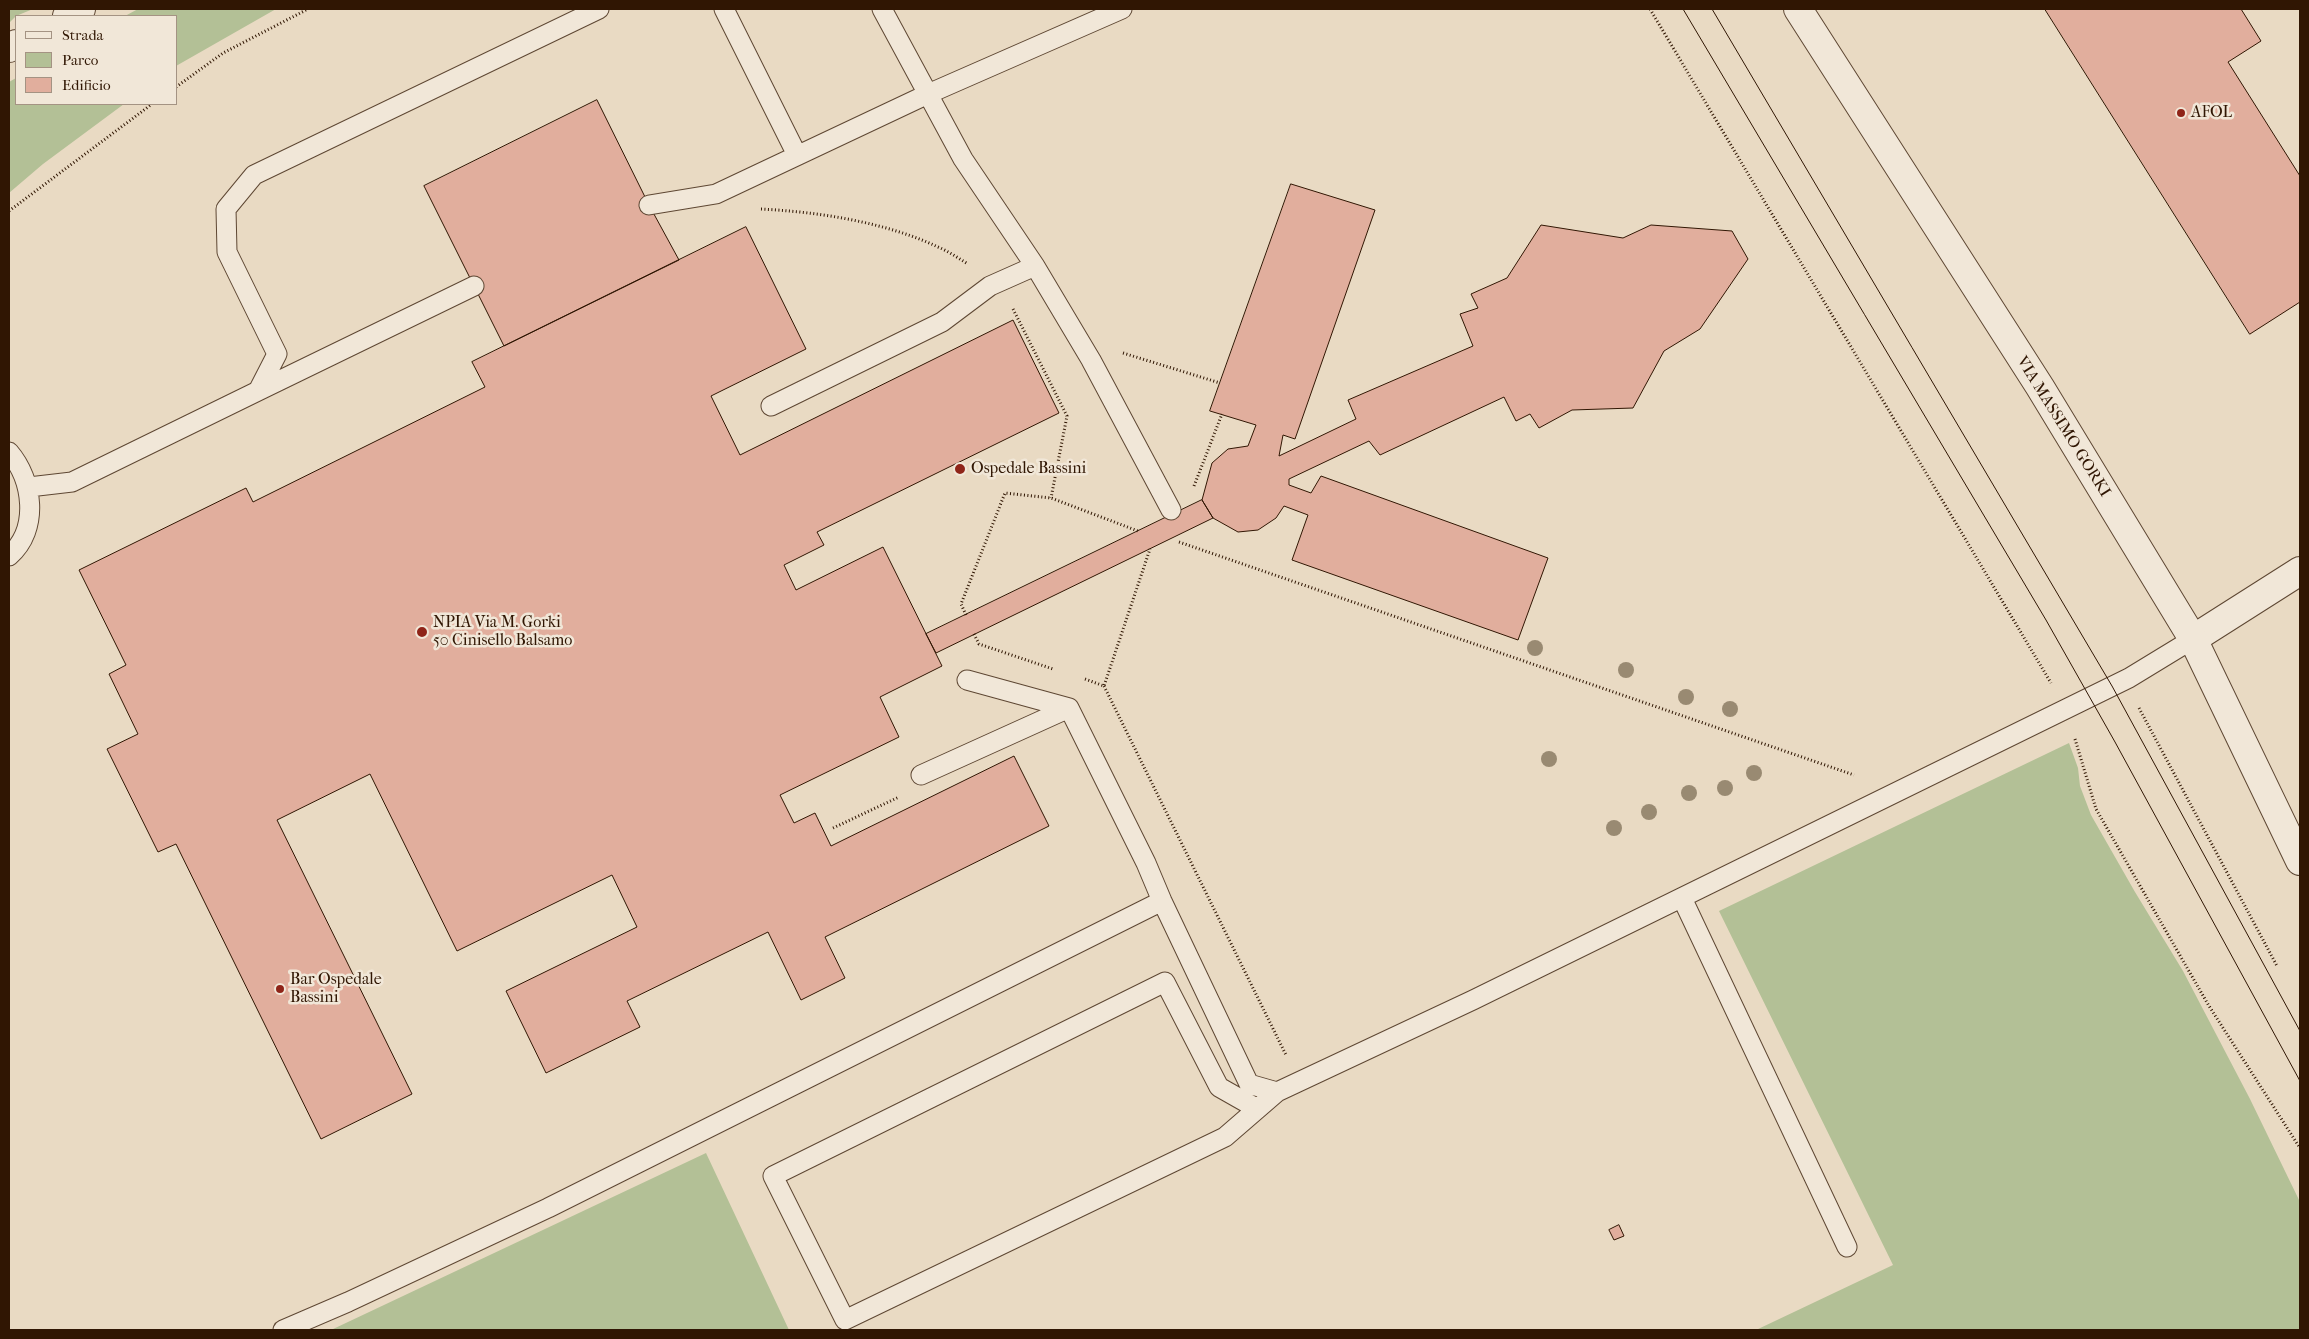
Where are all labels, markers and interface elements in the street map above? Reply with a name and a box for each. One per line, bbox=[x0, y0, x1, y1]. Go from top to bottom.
legend bbox=[15, 15, 178, 105]
text: Strada bbox=[62, 26, 104, 44]
text: Parco bbox=[62, 51, 98, 69]
text: Edificio bbox=[62, 76, 111, 94]
place label: AFOL bbox=[2191, 103, 2232, 123]
marker: AFOL bbox=[2175, 107, 2187, 119]
street label: VIA MASSIMO GORKI bbox=[2012, 353, 2114, 501]
place label: Ospedale Bassini bbox=[971, 459, 1086, 479]
marker: Ospedale Bassini bbox=[953, 462, 967, 476]
place label: NPIA Via M. Gorki 50 Cinisello Balsamo bbox=[433, 613, 572, 651]
marker: NPIA Via M. Gorki 50 Cinisello Balsamo bbox=[415, 625, 429, 639]
place label: Bar Ospedale Bassini bbox=[290, 970, 382, 1008]
marker: Bar Ospedale Bassini bbox=[274, 983, 286, 995]

